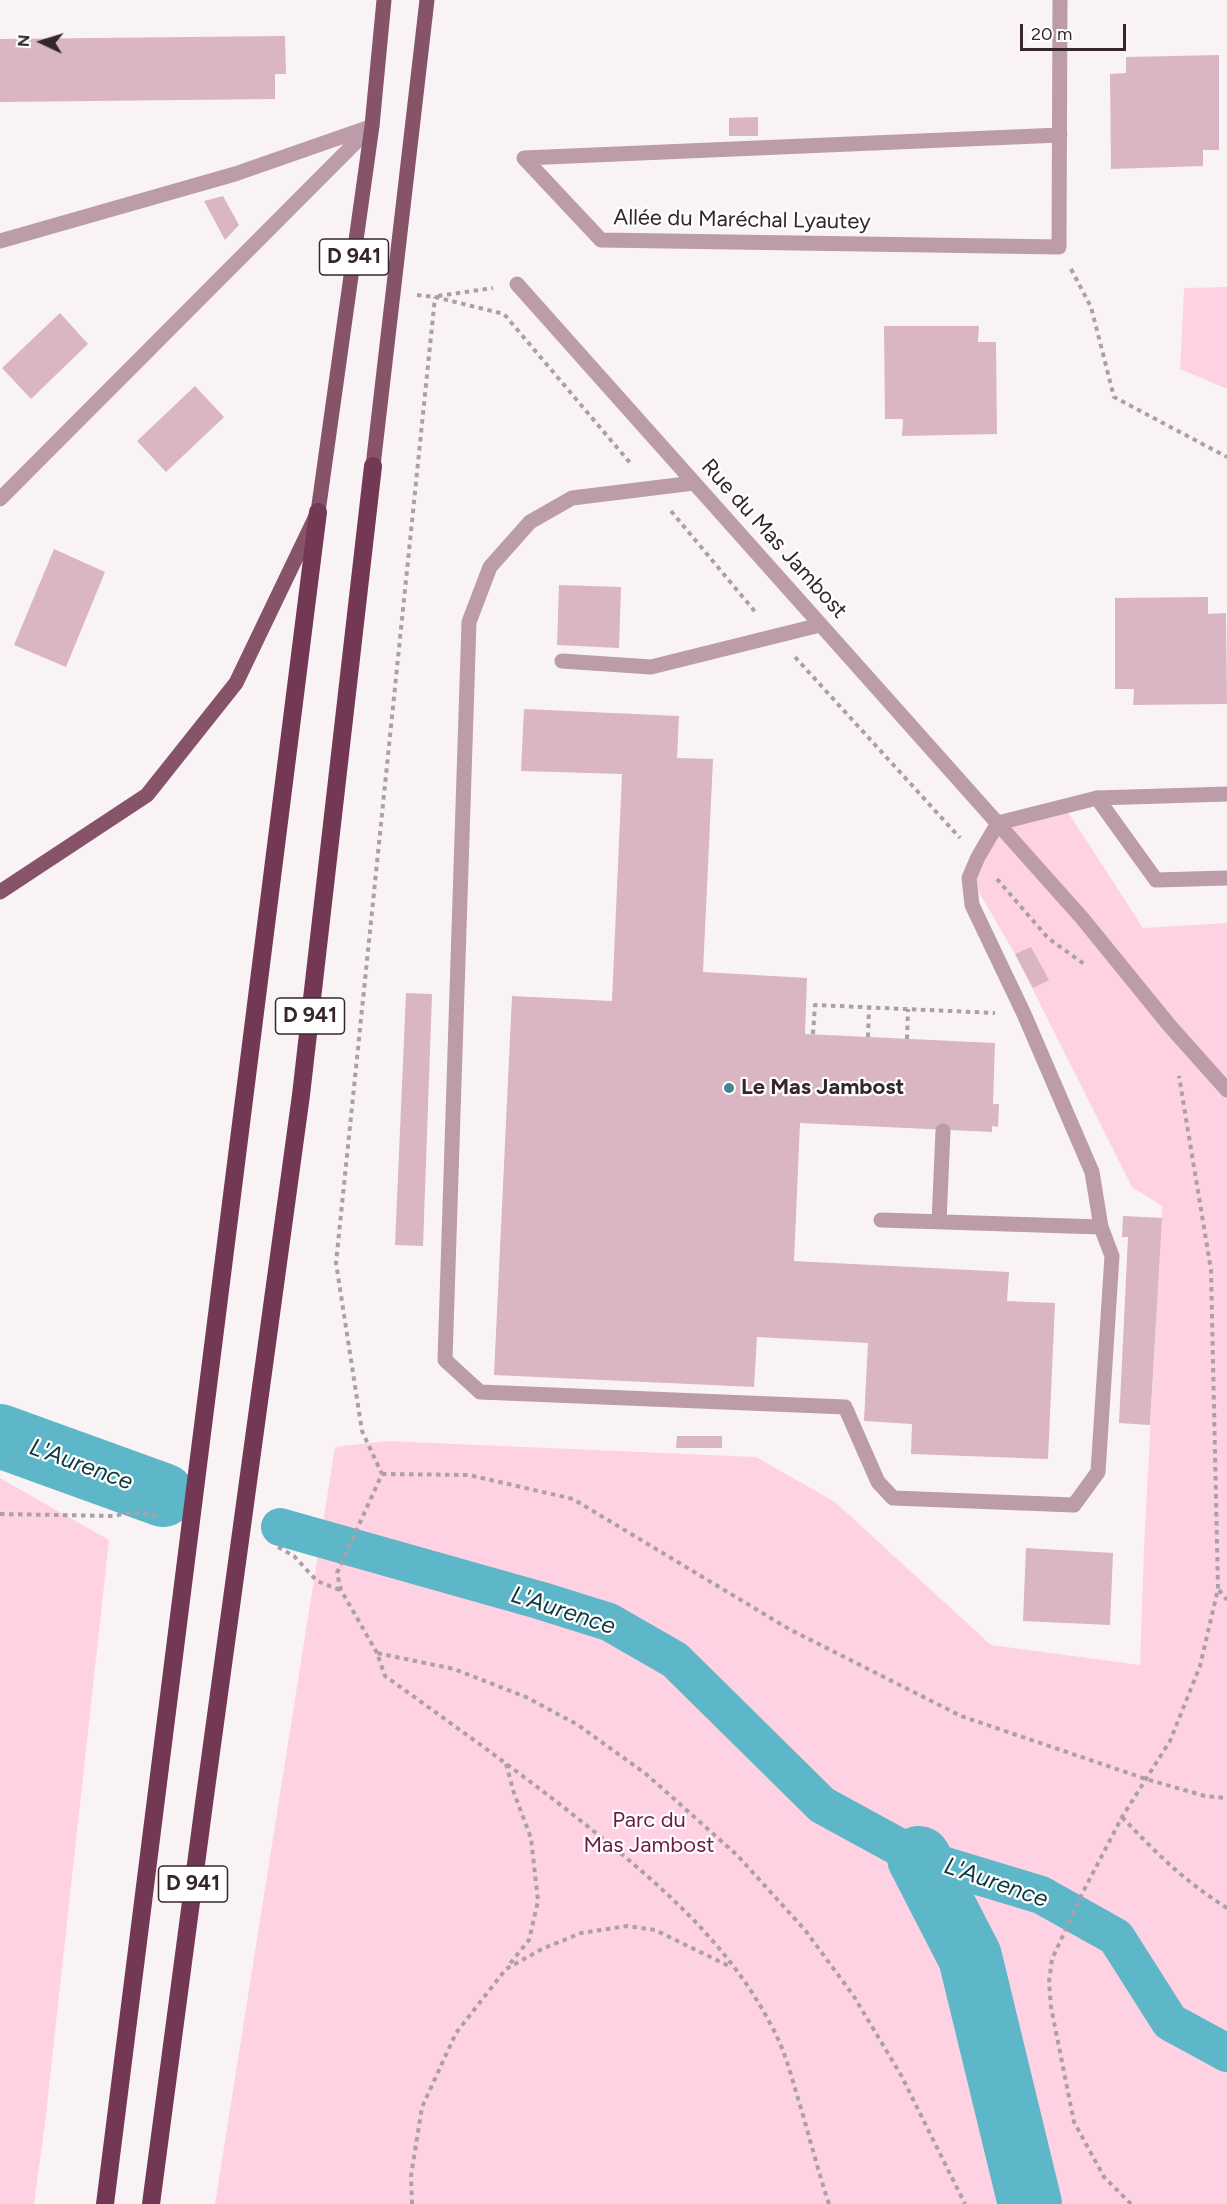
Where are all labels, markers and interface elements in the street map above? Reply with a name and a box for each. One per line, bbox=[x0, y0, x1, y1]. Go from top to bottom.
north arrow bbox=[12, 12, 72, 72]
scale bar bbox=[1023, 12, 1130, 50]
text: 20 m bbox=[1031, 23, 1072, 45]
text: N bbox=[14, 34, 33, 48]
street label: Allée du Maréchal Lyautey bbox=[613, 205, 871, 235]
road number: D 941 bbox=[320, 239, 388, 275]
street label: Rue du Mas Jambost bbox=[696, 454, 852, 624]
road number: D 941 bbox=[276, 998, 344, 1034]
place label: Le Mas Jambost bbox=[741, 1075, 904, 1101]
marker: Le Mas Jambost bbox=[722, 1081, 736, 1095]
water label: L'Aurence bbox=[25, 1433, 137, 1497]
water label: L'Aurence bbox=[507, 1581, 619, 1641]
park label: Parc du Mas Jambost bbox=[583, 1808, 715, 1860]
water label: L'Aurence bbox=[940, 1852, 1052, 1914]
road number: D 941 bbox=[158, 1866, 228, 1902]

